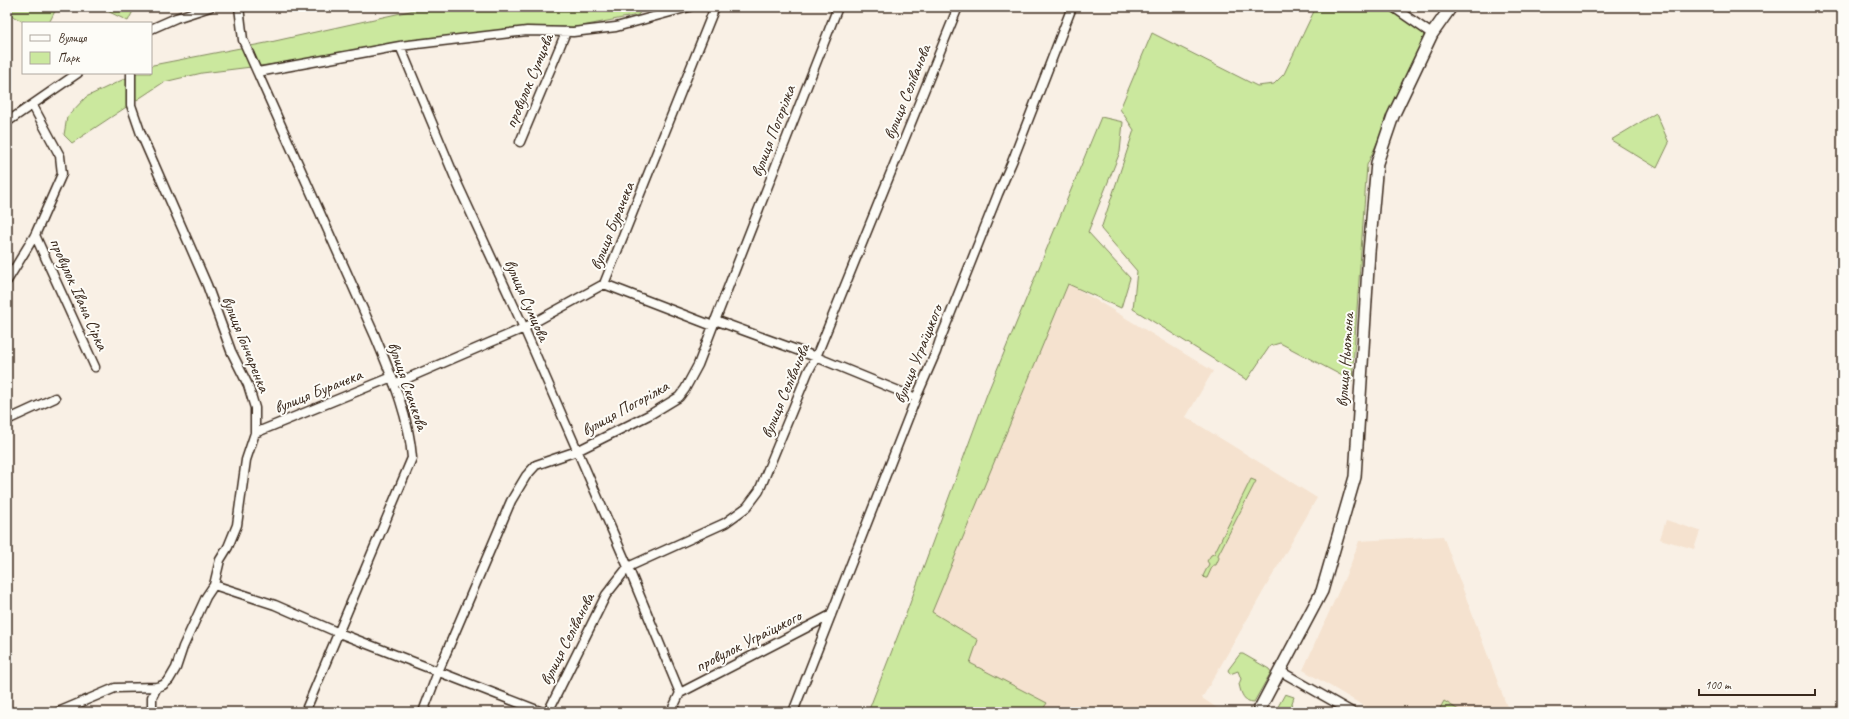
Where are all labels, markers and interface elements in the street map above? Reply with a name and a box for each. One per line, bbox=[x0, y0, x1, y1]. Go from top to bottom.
legend bbox=[22, 22, 152, 74]
street label: провулок Сумцова bbox=[500, 29, 559, 131]
text: Вулиця bbox=[58, 30, 87, 46]
street label: вулиця Селіванова bbox=[878, 40, 936, 142]
text: Парк bbox=[58, 50, 81, 66]
street label: вулиця Погорілка bbox=[746, 81, 801, 180]
street label: вулиця Бурачека bbox=[585, 178, 640, 273]
street label: провулок Івана Сірка bbox=[45, 235, 114, 355]
street label: вулиця Сумцова bbox=[500, 256, 555, 346]
street label: вулиця Гончаренка bbox=[217, 293, 275, 397]
street label: вулиця Уграїцького bbox=[889, 300, 948, 406]
street label: вулиця Ньютона bbox=[1331, 310, 1359, 408]
street label: вулиця Скачкова bbox=[383, 339, 434, 435]
street label: вулиця Селіванова bbox=[756, 339, 815, 441]
street label: вулиця Бурачека bbox=[271, 363, 366, 418]
street label: вулиця Погорілка bbox=[578, 375, 674, 441]
street label: вулиця Селіванова bbox=[535, 588, 600, 688]
street label: провулок Уграїцького bbox=[691, 604, 806, 677]
scale bar bbox=[1699, 671, 1815, 697]
text: 100 m bbox=[1705, 677, 1732, 693]

